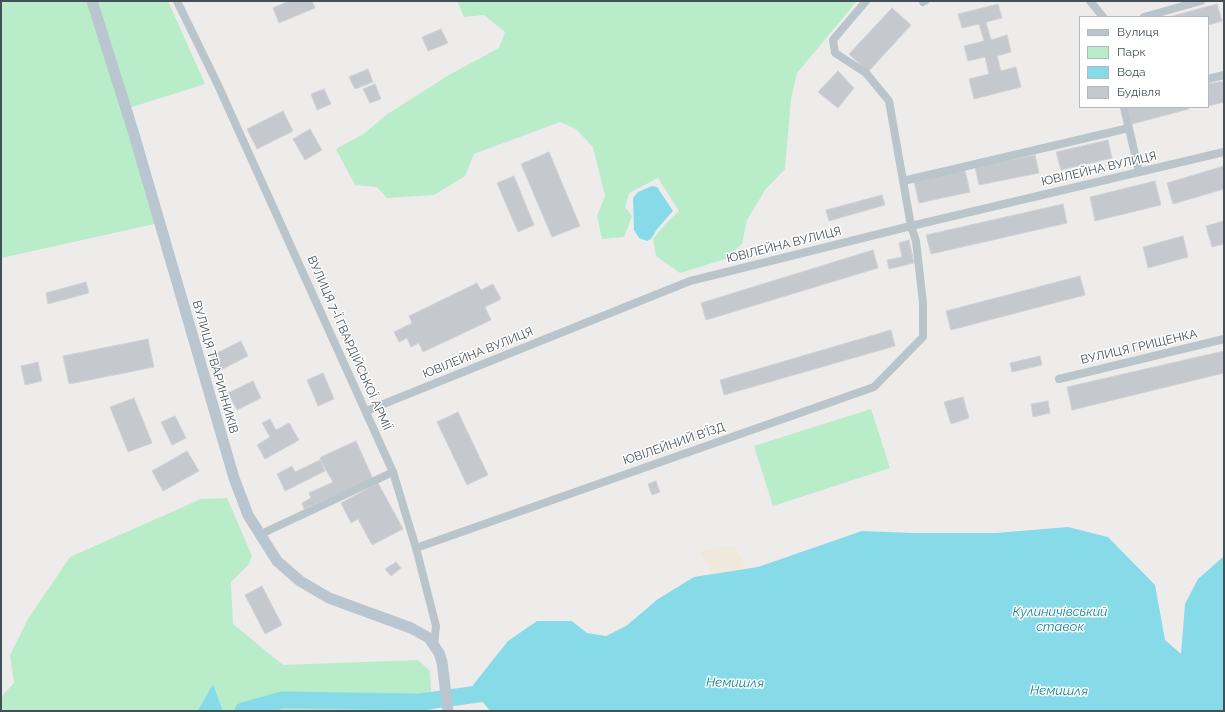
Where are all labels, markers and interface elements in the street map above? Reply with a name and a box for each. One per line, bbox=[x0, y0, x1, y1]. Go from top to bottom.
legend bbox=[1079, 16, 1209, 108]
text: Вулиця bbox=[1117, 25, 1159, 39]
text: Парк bbox=[1117, 45, 1146, 59]
text: Вода bbox=[1117, 65, 1146, 79]
text: Будівля bbox=[1117, 85, 1160, 99]
street label: ЮВІЛЕЙНА ВУЛИЦЯ bbox=[1040, 149, 1158, 189]
street label: ЮВІЛЕЙНА ВУЛИЦЯ bbox=[725, 224, 843, 266]
street label: ВУЛИЦЯ 7-Ї ГВАРДІЙСЬКОЇ АРМІЇ bbox=[304, 253, 394, 433]
street label: ВУЛИЦЯ ТВАРИННИКІВ bbox=[189, 299, 241, 435]
street label: ЮВІЛЕЙНА ВУЛИЦЯ bbox=[421, 324, 535, 382]
street label: ВУЛИЦЯ ГРИЩЕНКА bbox=[1079, 327, 1199, 367]
street label: ЮВІЛЕЙНИЙ В'ЇЗД bbox=[621, 420, 727, 468]
water label: Кулиничівський ставок bbox=[1013, 604, 1107, 635]
water label: Немишля bbox=[706, 675, 764, 691]
water label: Немишля bbox=[1030, 683, 1088, 699]

